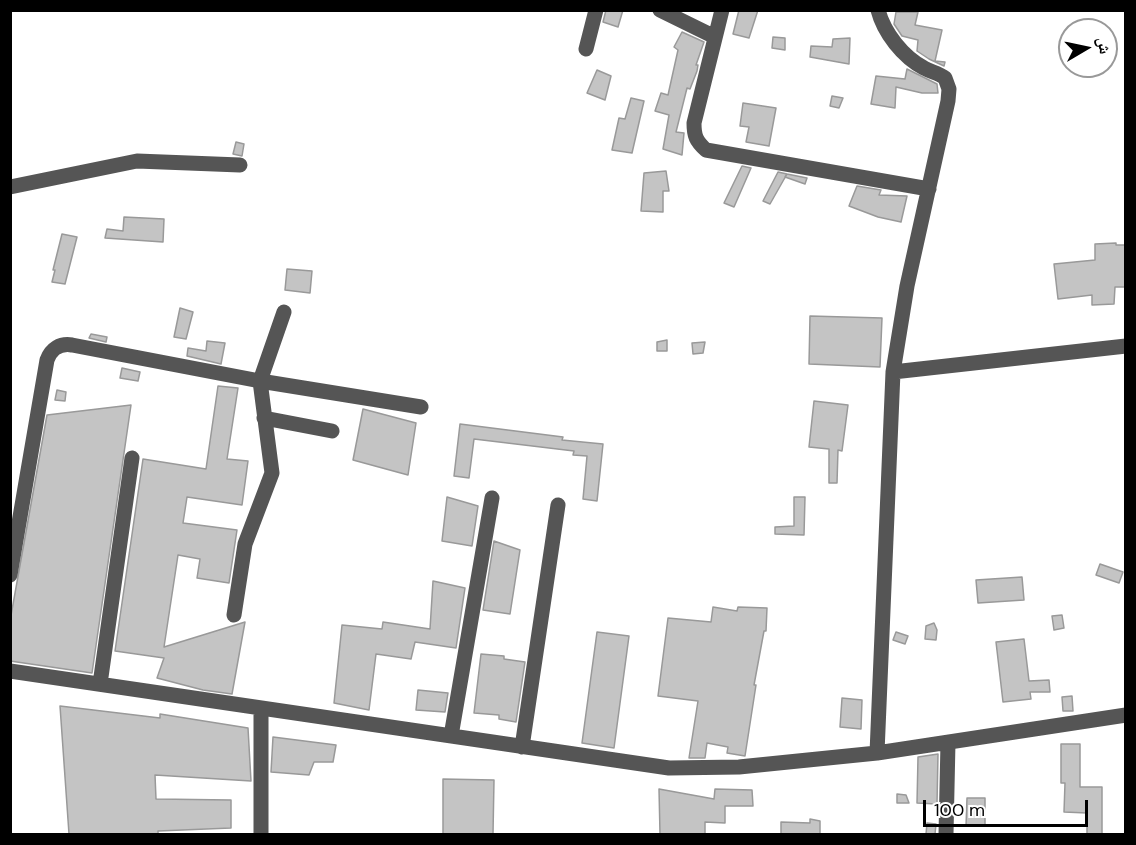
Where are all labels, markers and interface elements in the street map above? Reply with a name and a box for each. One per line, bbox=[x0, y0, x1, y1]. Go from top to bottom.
north arrow bbox=[1058, 18, 1118, 78]
text: ش bbox=[1093, 35, 1116, 55]
scale bar bbox=[926, 788, 1091, 826]
text: 100 m bbox=[934, 798, 985, 822]

